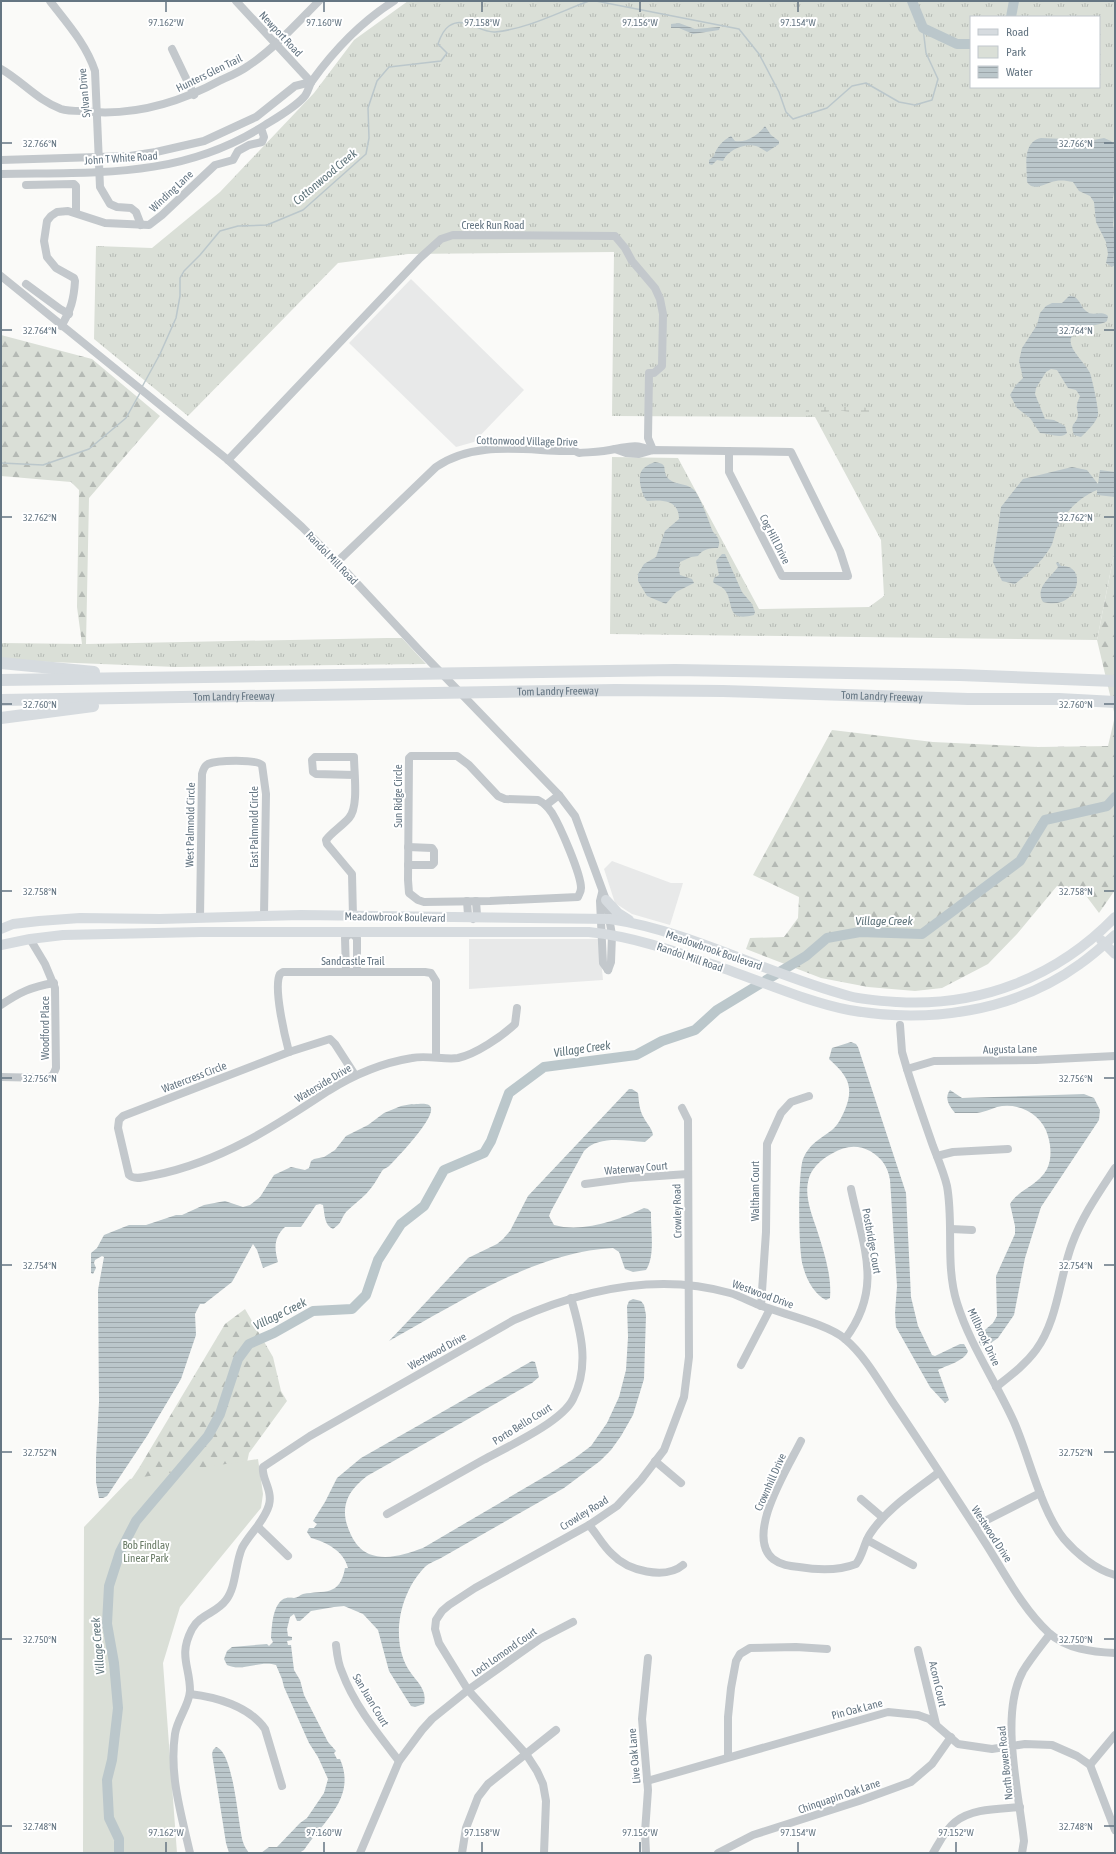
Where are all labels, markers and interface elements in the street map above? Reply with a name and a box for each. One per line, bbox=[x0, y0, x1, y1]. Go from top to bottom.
street label: Newport Road bbox=[257, 9, 305, 59]
legend bbox=[970, 16, 1100, 88]
text: 97.162°W bbox=[148, 17, 184, 28]
text: 97.160°W bbox=[306, 17, 342, 28]
text: 97.158°W bbox=[464, 17, 500, 28]
text: 97.156°W bbox=[622, 17, 658, 28]
text: 97.154°W bbox=[780, 17, 816, 28]
text: Road bbox=[1006, 25, 1029, 39]
text: Park bbox=[1006, 45, 1027, 59]
street label: Hunters Glen Trail bbox=[174, 52, 244, 94]
text: Water bbox=[1006, 65, 1033, 79]
street label: Sylvan Drive bbox=[76, 68, 92, 118]
text: 32.766°N bbox=[23, 138, 57, 149]
text: 32.766°N bbox=[1059, 138, 1093, 149]
water label: Cottonwood Creek bbox=[290, 146, 360, 208]
street label: John T White Road bbox=[84, 149, 158, 167]
street label: Winding Lane bbox=[147, 168, 195, 214]
street label: Creek Run Road bbox=[461, 219, 525, 231]
text: 32.764°N bbox=[23, 325, 57, 336]
text: 32.764°N bbox=[1059, 325, 1093, 336]
street label: Cottonwood Village Drive bbox=[476, 434, 578, 448]
text: 32.762°N bbox=[23, 512, 57, 523]
street label: Cog Hill Drive bbox=[757, 512, 793, 566]
text: 32.762°N bbox=[1059, 512, 1093, 523]
street label: Randol Mill Road bbox=[304, 529, 360, 587]
street label: Tom Landry Freeway bbox=[517, 684, 599, 698]
street label: Tom Landry Freeway bbox=[841, 689, 923, 704]
street label: Tom Landry Freeway bbox=[193, 690, 275, 703]
text: 32.760°N bbox=[23, 699, 57, 710]
text: 32.760°N bbox=[1059, 699, 1093, 710]
street label: Sun Ridge Circle bbox=[392, 764, 404, 828]
street label: West Palmnold Circle bbox=[183, 782, 197, 868]
street label: East Palmnold Circle bbox=[248, 786, 260, 868]
text: 32.758°N bbox=[23, 886, 57, 897]
text: 32.758°N bbox=[1059, 886, 1093, 897]
street label: Meadowbrook Boulevard bbox=[344, 910, 446, 924]
water label: Village Creek bbox=[855, 914, 913, 928]
street label: Meadowbrook Boulevard bbox=[664, 928, 764, 972]
street label: Randol Mill Road bbox=[655, 940, 725, 974]
street label: Sandcastle Trail bbox=[321, 955, 385, 967]
street label: Woodford Place bbox=[39, 996, 51, 1060]
water label: Village Creek bbox=[553, 1038, 612, 1060]
street label: Augusta Lane bbox=[983, 1043, 1037, 1055]
street label: Watercress Circle bbox=[160, 1059, 228, 1095]
street label: Waterside Drive bbox=[293, 1061, 353, 1105]
text: 32.756°N bbox=[23, 1073, 57, 1084]
text: 32.756°N bbox=[1059, 1073, 1093, 1084]
street label: Waterway Court bbox=[604, 1159, 668, 1177]
street label: Waltham Court bbox=[749, 1161, 761, 1221]
street label: Crowley Road bbox=[671, 1184, 683, 1238]
street label: Postbridge Court bbox=[860, 1207, 884, 1275]
text: 32.754°N bbox=[23, 1260, 57, 1271]
text: 32.754°N bbox=[1059, 1260, 1093, 1271]
street label: Westwood Drive bbox=[731, 1277, 795, 1311]
water label: Village Creek bbox=[251, 1295, 310, 1333]
street label: Millbrook Drive bbox=[965, 1306, 1003, 1368]
street label: Westwood Drive bbox=[406, 1330, 468, 1372]
street label: Porto Bello Court bbox=[490, 1401, 554, 1447]
text: 32.752°N bbox=[23, 1447, 57, 1458]
text: 32.752°N bbox=[1059, 1447, 1093, 1458]
street label: Crownhill Drive bbox=[752, 1451, 788, 1513]
street label: Crowley Road bbox=[558, 1493, 610, 1533]
street label: Westwood Drive bbox=[969, 1504, 1015, 1564]
park label: Bob Findlay Linear Park bbox=[122, 1539, 170, 1564]
water label: Village Creek bbox=[88, 1616, 107, 1675]
street label: Loch Lomond Court bbox=[469, 1625, 539, 1679]
text: 32.750°N bbox=[23, 1634, 57, 1645]
text: 32.750°N bbox=[1059, 1634, 1093, 1645]
street label: Acorn Court bbox=[927, 1660, 949, 1708]
street label: San Juan Court bbox=[351, 1672, 391, 1728]
street label: Pin Oak Lane bbox=[830, 1696, 884, 1722]
street label: North Bowen Road bbox=[995, 1725, 1015, 1801]
street label: Live Oak Lane bbox=[626, 1728, 642, 1784]
street label: Chinquapin Oak Lane bbox=[796, 1776, 882, 1816]
text: 32.748°N bbox=[23, 1821, 57, 1832]
text: 32.748°N bbox=[1059, 1821, 1093, 1832]
text: 97.162°W bbox=[148, 1827, 184, 1838]
text: 97.160°W bbox=[306, 1827, 342, 1838]
text: 97.158°W bbox=[464, 1827, 500, 1838]
text: 97.156°W bbox=[622, 1827, 658, 1838]
text: 97.154°W bbox=[780, 1827, 816, 1838]
text: 97.152°W bbox=[938, 1827, 974, 1838]

